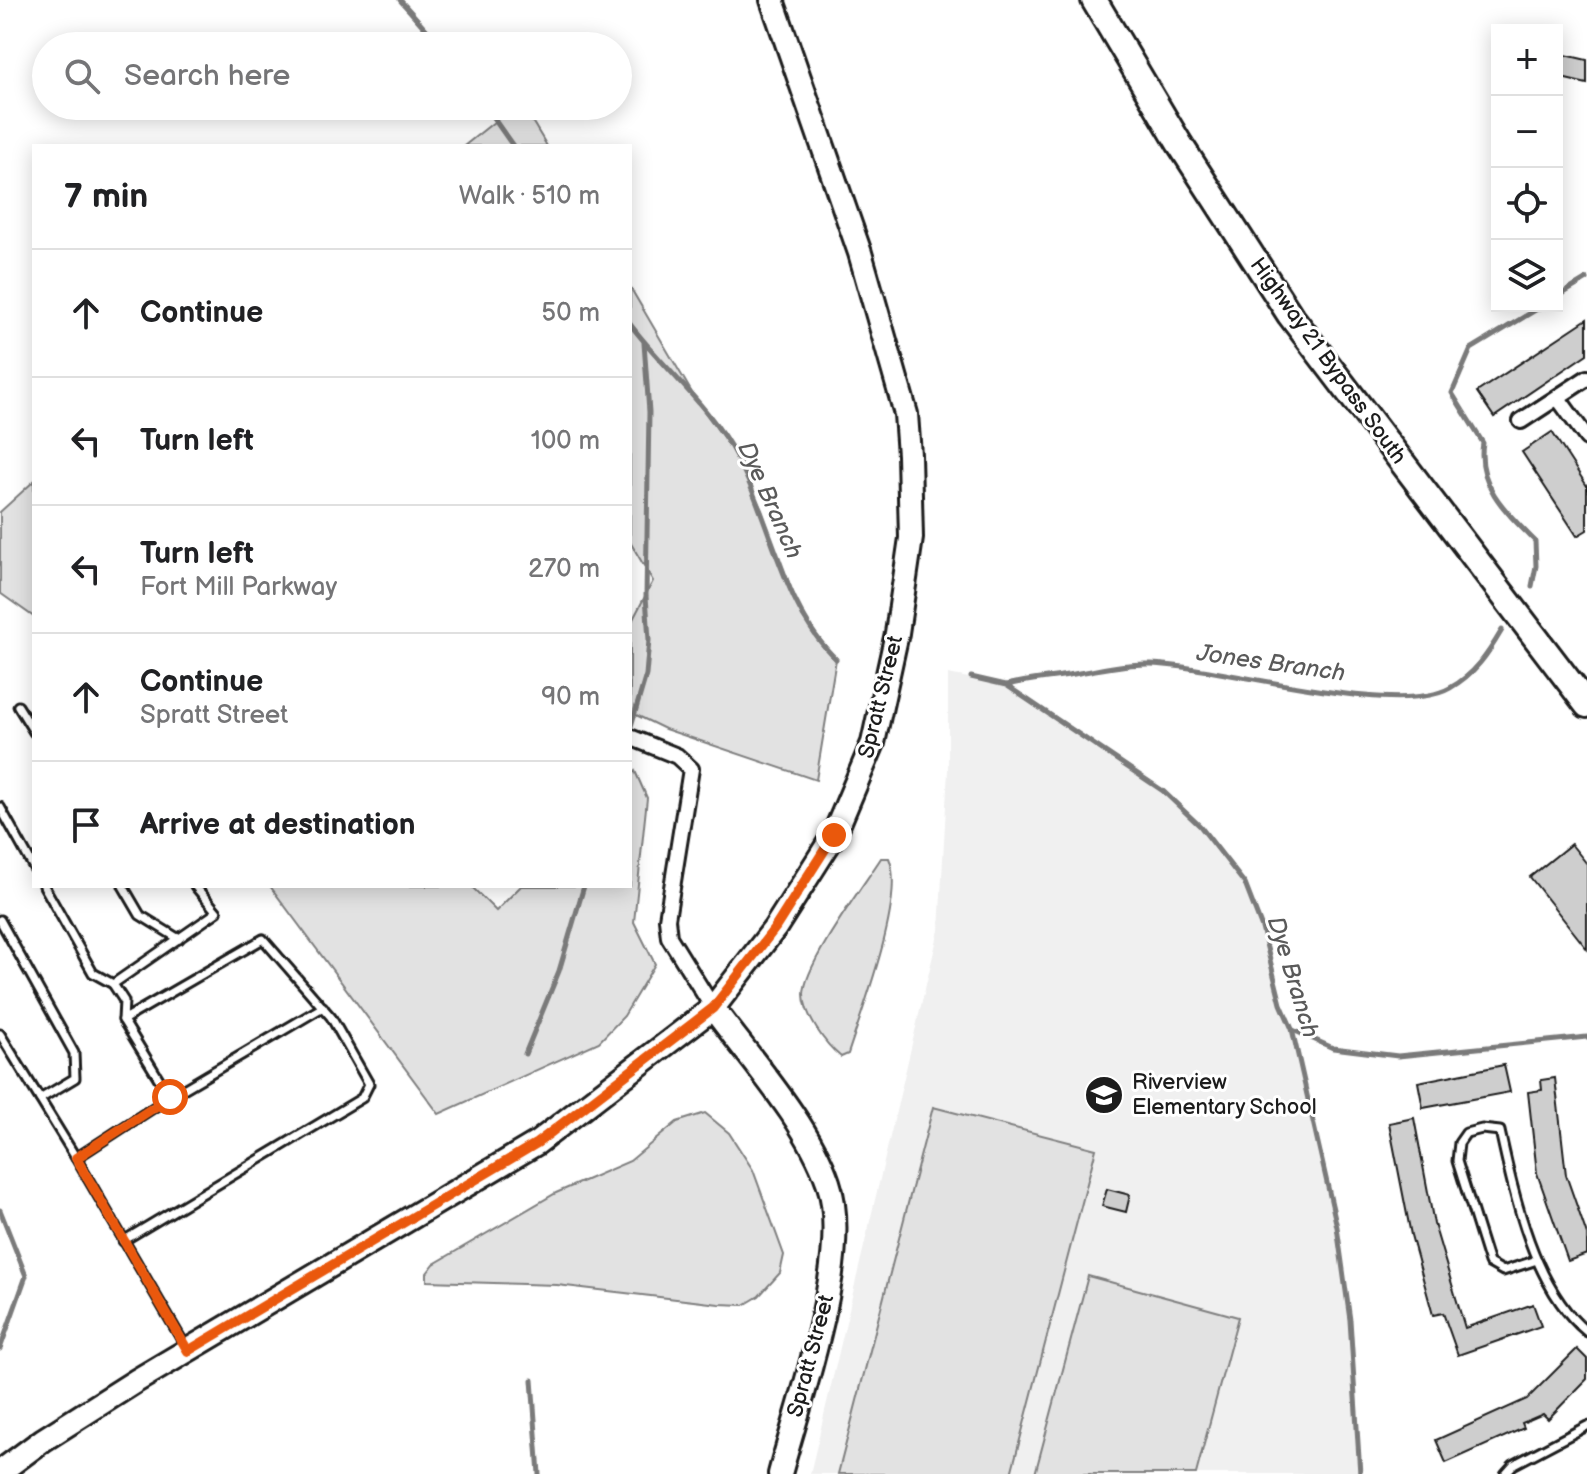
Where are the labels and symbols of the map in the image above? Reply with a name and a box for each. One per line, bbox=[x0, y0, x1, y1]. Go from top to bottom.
street label: Highway 21 Bypass South bbox=[1244, 252, 1412, 470]
water label: Dye Branch bbox=[731, 437, 809, 563]
street label: Spratt Street bbox=[853, 633, 909, 761]
water label: Jones Branch bbox=[1194, 638, 1347, 688]
route end bbox=[816, 817, 852, 853]
water label: Dye Branch bbox=[1261, 913, 1325, 1041]
place label: Riverview Elementary School bbox=[1132, 1069, 1317, 1121]
school or university icon: Riverview Elementary School bbox=[1083, 1074, 1125, 1116]
route start bbox=[152, 1079, 188, 1115]
street label: Spratt Street bbox=[782, 1292, 840, 1420]

